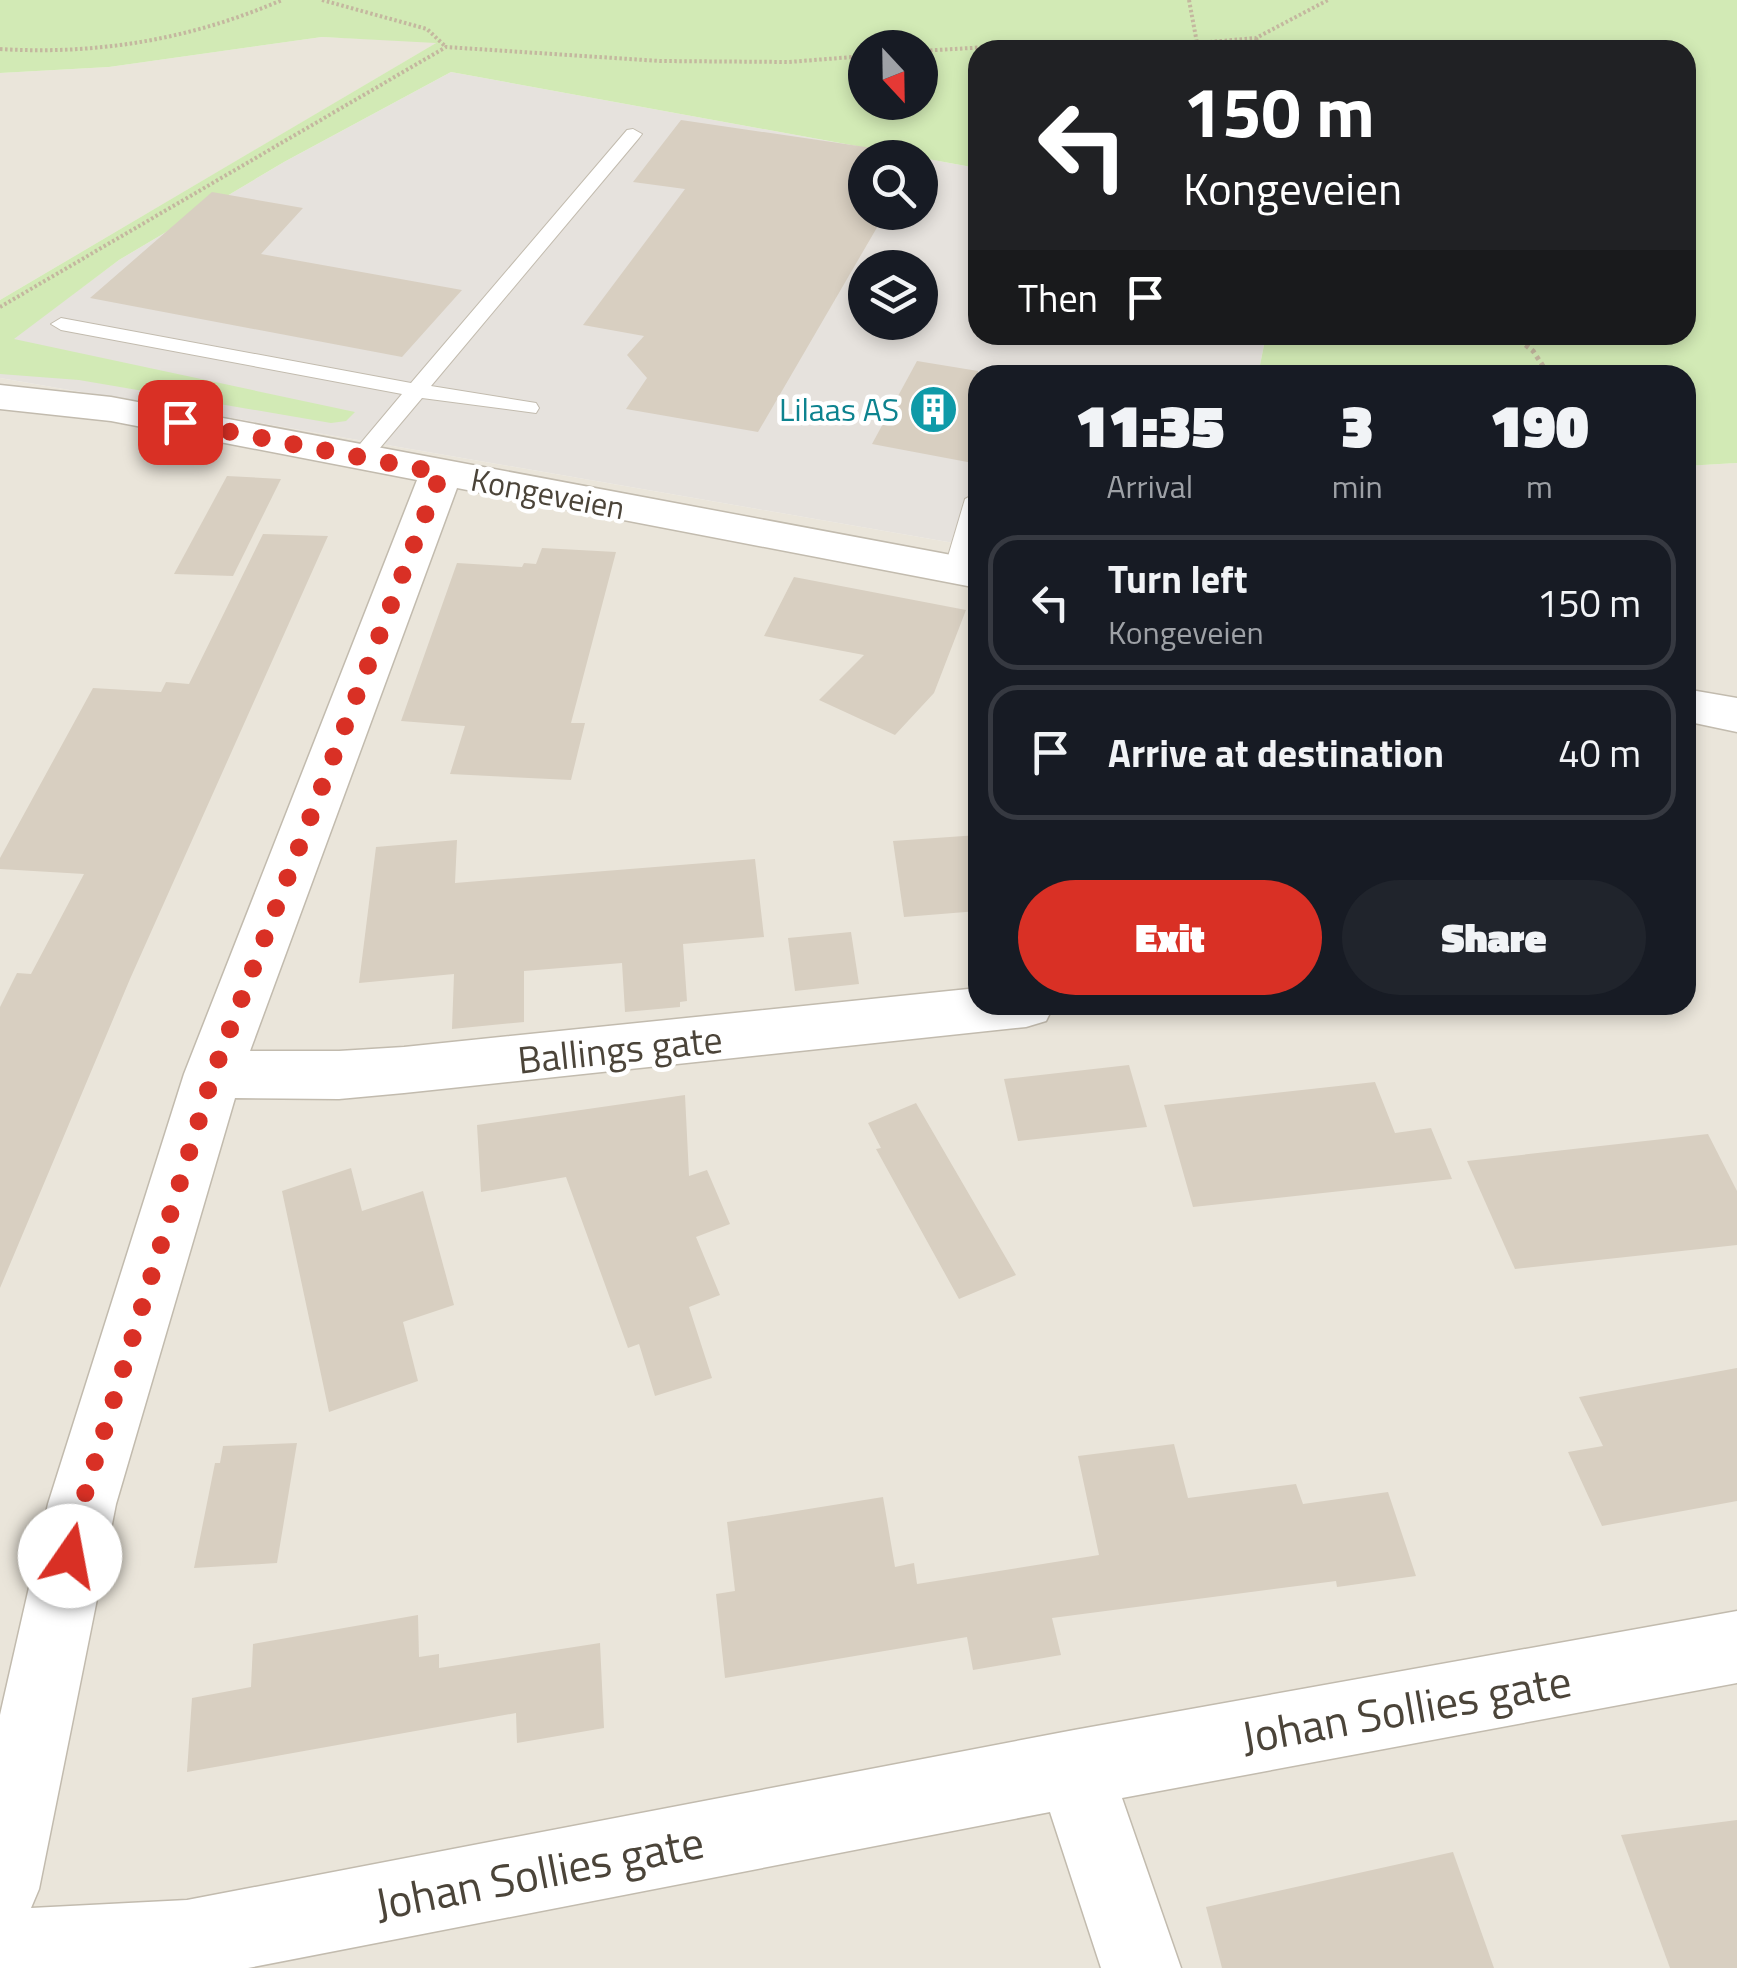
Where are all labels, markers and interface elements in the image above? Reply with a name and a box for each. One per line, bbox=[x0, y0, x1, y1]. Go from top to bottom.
north arrow bbox=[848, 30, 938, 120]
map controls bbox=[848, 30, 938, 340]
text: 150 m bbox=[1183, 58, 1375, 164]
icon: left bbox=[1018, 80, 1148, 210]
button: search bbox=[848, 140, 938, 230]
text: Kongeveien bbox=[1183, 154, 1402, 222]
button: layers bbox=[848, 250, 938, 340]
text: Then bbox=[1018, 269, 1098, 327]
icon: arrive bbox=[1118, 270, 1173, 325]
text: 11:35 bbox=[1075, 379, 1224, 470]
text: 3 bbox=[1341, 379, 1374, 470]
text: 190 bbox=[1490, 379, 1589, 470]
pin bbox=[138, 380, 223, 465]
building icon: Lilaas AS bbox=[908, 383, 960, 435]
place label: Lilaas AS bbox=[779, 385, 899, 433]
icon: arrive bbox=[153, 395, 208, 450]
street label: Kongeveien bbox=[467, 455, 629, 531]
text: Arrival bbox=[1106, 462, 1193, 510]
text: min bbox=[1332, 462, 1383, 510]
text: m bbox=[1526, 462, 1553, 510]
text: Turn left bbox=[1108, 550, 1248, 608]
text: 150 m bbox=[1537, 574, 1641, 632]
icon: left bbox=[1023, 575, 1078, 630]
text: Kongeveien bbox=[1108, 608, 1264, 656]
text: Arrive at destination bbox=[1108, 724, 1444, 782]
text: 40 m bbox=[1558, 724, 1641, 782]
icon: arrive bbox=[1023, 725, 1078, 780]
button: Exit bbox=[1018, 880, 1322, 995]
button: Share bbox=[1342, 880, 1646, 995]
street label: Ballings gate bbox=[515, 1009, 725, 1089]
position arrow bbox=[18, 1504, 122, 1608]
street label: Johan Sollies gate bbox=[1236, 1646, 1576, 1770]
street label: Johan Sollies gate bbox=[369, 1807, 709, 1937]

